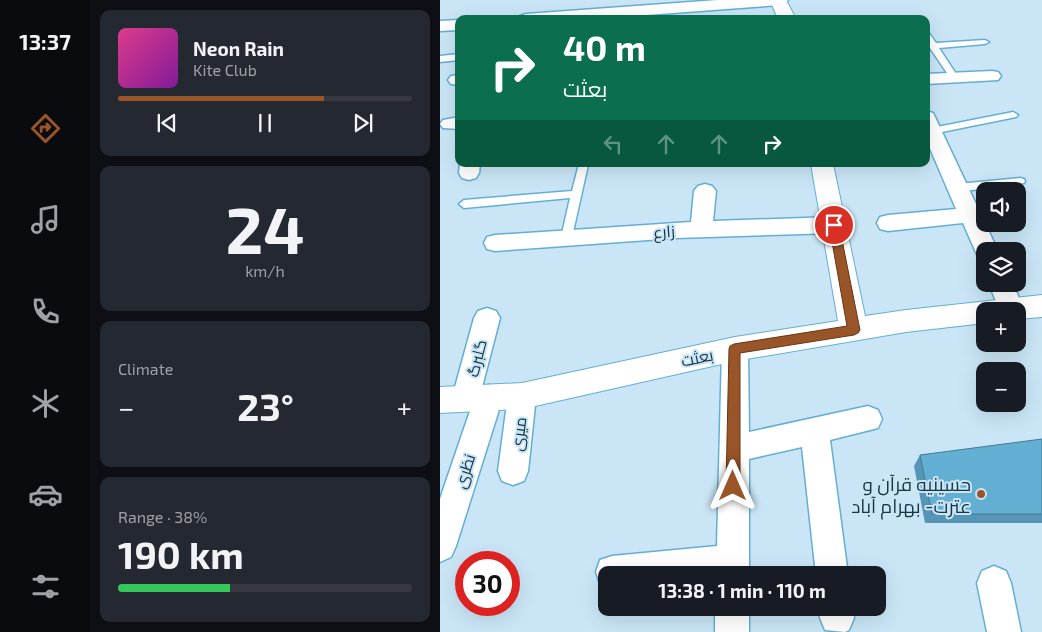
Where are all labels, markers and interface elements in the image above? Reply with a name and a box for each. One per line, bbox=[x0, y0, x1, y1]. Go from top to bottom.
text: 40 m bbox=[563, 26, 646, 68]
text: 13:37 bbox=[19, 28, 71, 54]
icon: right bbox=[480, 35, 545, 100]
text: Neon Rain bbox=[193, 37, 284, 60]
text: Kite Club bbox=[193, 60, 257, 79]
text: بعثت bbox=[563, 75, 607, 101]
icon: previous bbox=[153, 109, 181, 137]
icon: pause bbox=[251, 109, 279, 137]
icon: next bbox=[349, 109, 377, 137]
icon: directions bbox=[28, 111, 63, 146]
icon: left bbox=[599, 130, 627, 158]
icon: ahead bbox=[652, 130, 680, 158]
icon: ahead bbox=[705, 130, 733, 158]
icon: right bbox=[758, 130, 786, 158]
map controls bbox=[976, 182, 1026, 412]
button: sound bbox=[976, 182, 1026, 232]
text: 24 bbox=[225, 189, 305, 267]
icon: music bbox=[28, 202, 63, 237]
pin bbox=[813, 204, 855, 246]
icon: arrive bbox=[820, 211, 848, 239]
street label: زارع bbox=[653, 221, 676, 244]
button: layers bbox=[976, 242, 1026, 292]
text: km/h bbox=[245, 261, 285, 280]
icon: phone bbox=[28, 294, 63, 329]
button: + bbox=[976, 302, 1026, 352]
street label: گلبرگ bbox=[462, 337, 491, 379]
street label: بعثت bbox=[679, 344, 715, 371]
text: Climate bbox=[118, 359, 173, 378]
button: − bbox=[976, 362, 1026, 412]
text: 23° bbox=[237, 383, 294, 429]
icon: climate bbox=[28, 386, 63, 421]
text: − bbox=[118, 390, 134, 424]
text: + bbox=[397, 390, 412, 424]
street label: میری bbox=[506, 416, 531, 452]
street label: نظری bbox=[449, 451, 480, 491]
position arrow bbox=[706, 459, 758, 511]
place label: حسینیه قرآن و عترت- بهرام آباد bbox=[851, 472, 971, 520]
icon: car bbox=[28, 477, 63, 512]
marker: حسینیه قرآن و عترت- بهرام آباد bbox=[975, 488, 987, 500]
text: Range · 38% bbox=[118, 507, 207, 526]
text: 190 km bbox=[118, 531, 244, 577]
speed limit sign: 30 bbox=[455, 551, 520, 616]
icon: filters bbox=[28, 569, 63, 604]
text: 13:38 · 1 min · 110 m bbox=[658, 579, 826, 602]

